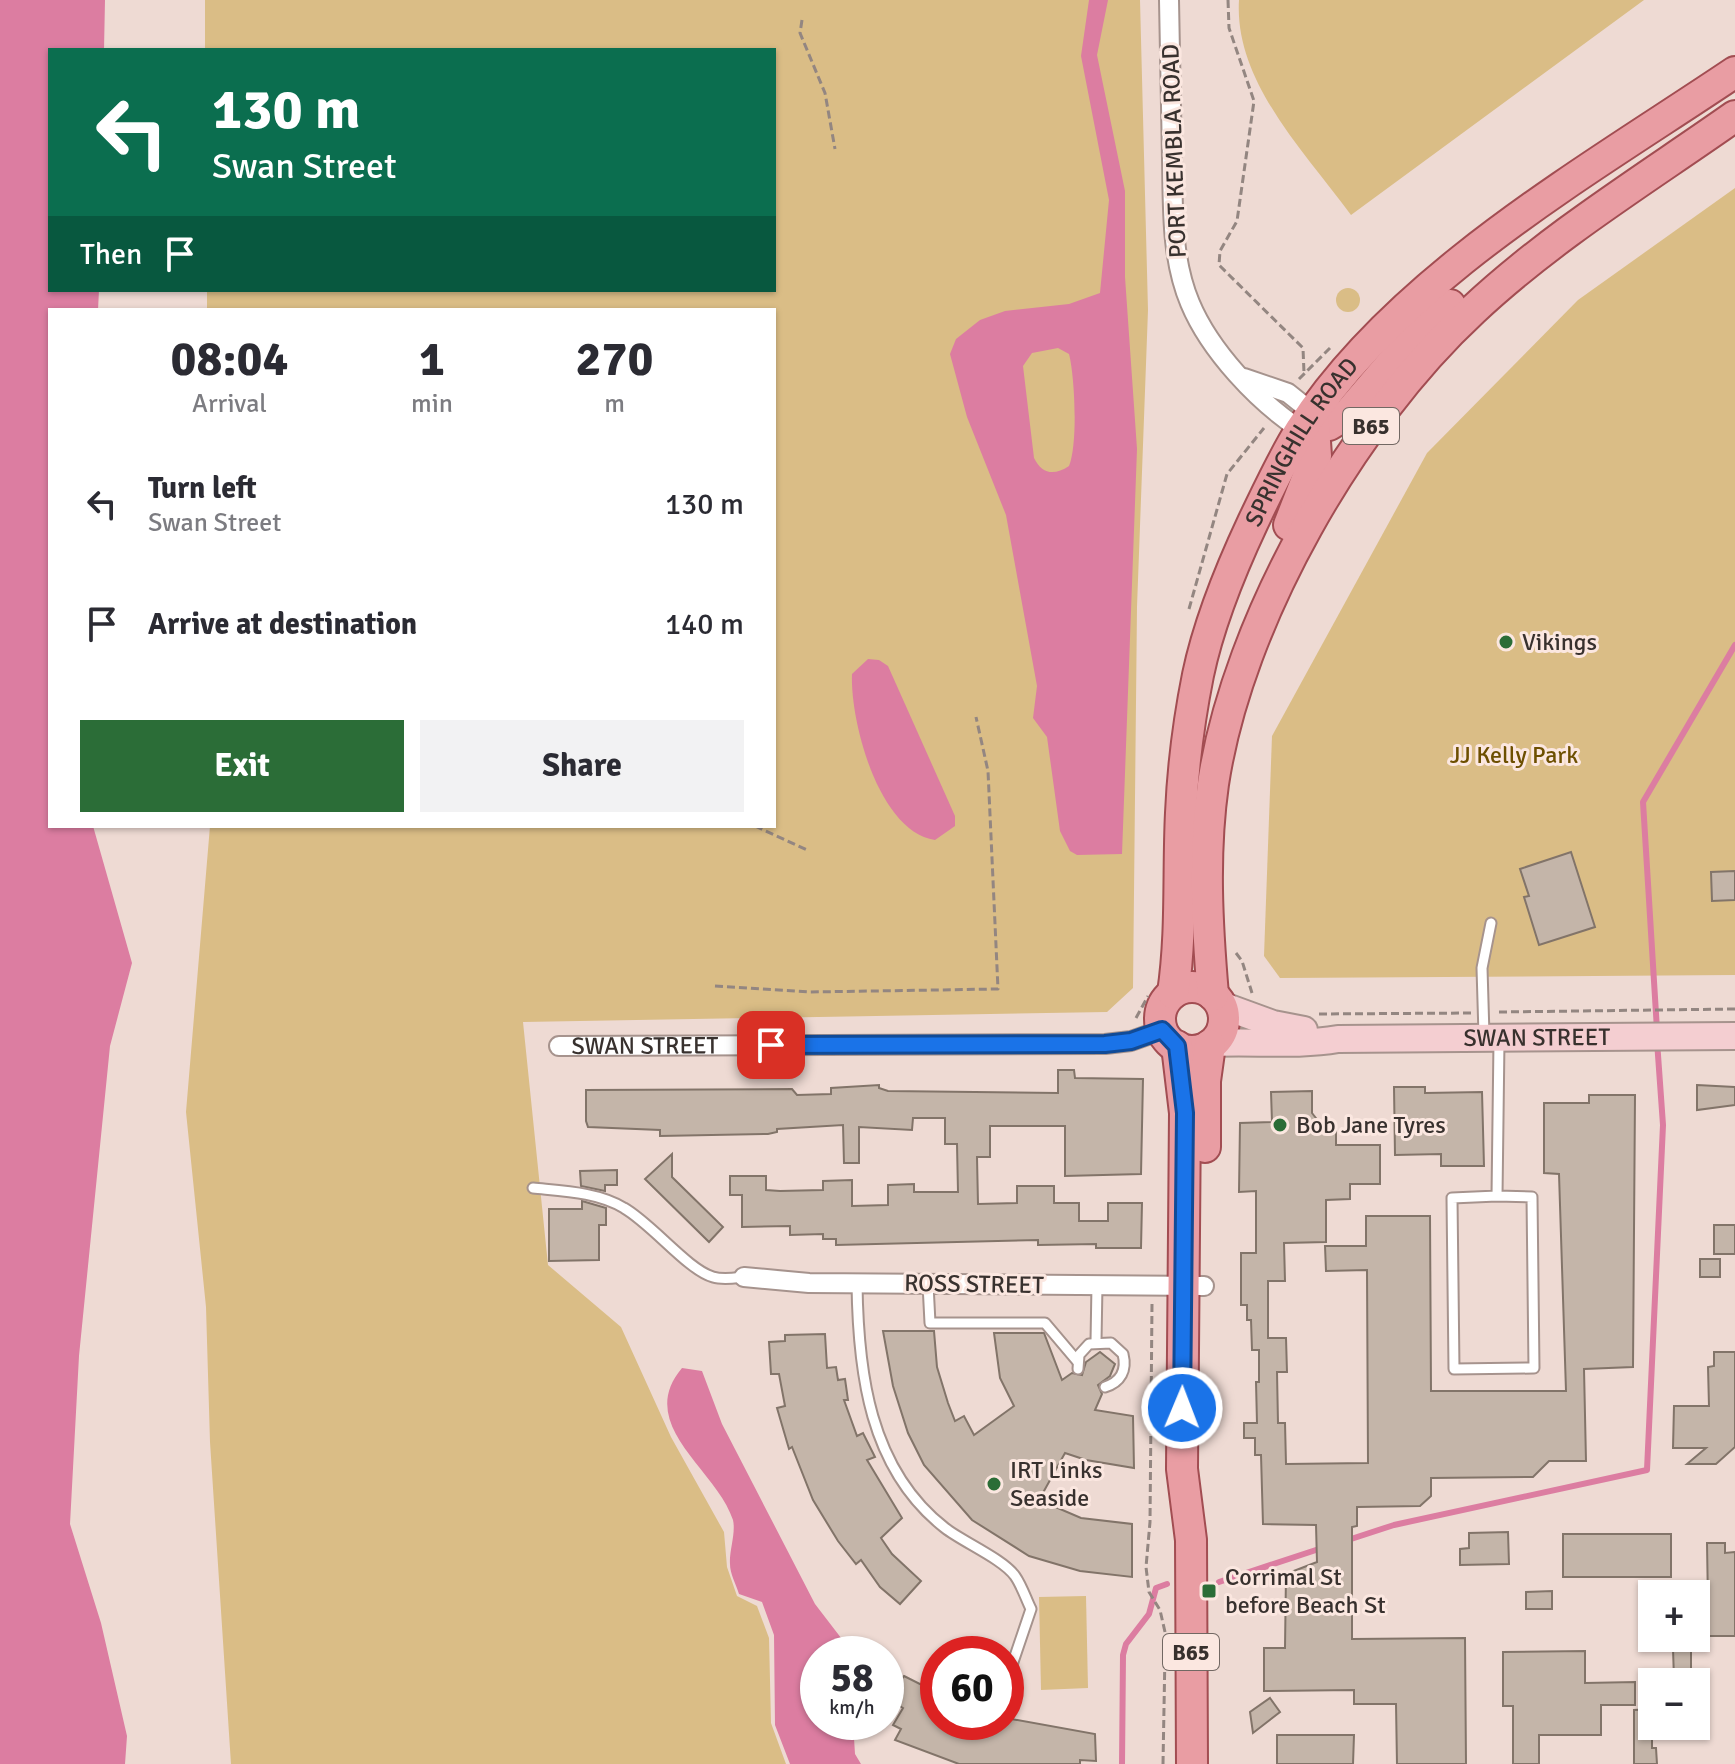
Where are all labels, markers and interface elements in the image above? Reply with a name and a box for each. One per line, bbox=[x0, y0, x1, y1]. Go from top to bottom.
street label: PORT KEMBLA ROAD bbox=[1155, 43, 1193, 259]
text: 130 m bbox=[212, 75, 360, 144]
icon: left bbox=[80, 80, 184, 184]
text: Swan Street bbox=[212, 144, 397, 189]
icon: arrive bbox=[158, 232, 202, 276]
text: Then bbox=[80, 236, 142, 273]
text: 08:04 bbox=[171, 330, 288, 389]
text: 1 bbox=[419, 330, 445, 389]
text: 270 bbox=[576, 330, 653, 389]
street label: SPRINGHILL ROAD bbox=[1238, 352, 1364, 531]
text: Arrival bbox=[192, 388, 267, 420]
text: min bbox=[411, 388, 453, 420]
text: m bbox=[604, 388, 625, 420]
road number: B65 bbox=[1343, 408, 1399, 444]
text: Turn left bbox=[148, 470, 257, 507]
icon: left bbox=[80, 482, 124, 526]
text: 130 m bbox=[665, 486, 744, 523]
text: Swan Street bbox=[148, 507, 281, 539]
icon: arrive bbox=[80, 602, 124, 646]
text: Arrive at destination bbox=[148, 606, 417, 643]
text: 140 m bbox=[665, 606, 744, 643]
place label: Vikings bbox=[1522, 627, 1597, 657]
marker: Vikings bbox=[1497, 633, 1515, 651]
button: Exit bbox=[80, 720, 404, 812]
button: Share bbox=[420, 720, 744, 812]
park label: JJ Kelly Park bbox=[1450, 740, 1578, 770]
pin bbox=[737, 1011, 805, 1079]
street label: SWAN STREET bbox=[1463, 1022, 1610, 1053]
icon: arrive bbox=[749, 1023, 793, 1067]
street label: SWAN STREET bbox=[572, 1030, 719, 1061]
place label: Bob Jane Tyres bbox=[1296, 1110, 1446, 1140]
marker: Bob Jane Tyres bbox=[1271, 1116, 1289, 1134]
street label: ROSS STREET bbox=[904, 1268, 1044, 1300]
position arrow bbox=[1140, 1366, 1224, 1450]
place label: IRT Links Seaside bbox=[1010, 1455, 1102, 1513]
marker: IRT Links Seaside bbox=[985, 1475, 1003, 1493]
place label: Corrimal St before Beach St bbox=[1225, 1562, 1386, 1620]
map controls bbox=[1638, 1580, 1710, 1740]
button: + bbox=[1638, 1580, 1710, 1652]
marker: Corrimal St before Beach St bbox=[1200, 1582, 1218, 1600]
road number: B65 bbox=[1163, 1634, 1219, 1670]
speed limit sign: 60 bbox=[920, 1636, 1024, 1740]
text: 58 bbox=[830, 1653, 874, 1703]
button: − bbox=[1638, 1668, 1710, 1740]
text: km/h bbox=[829, 1695, 875, 1720]

